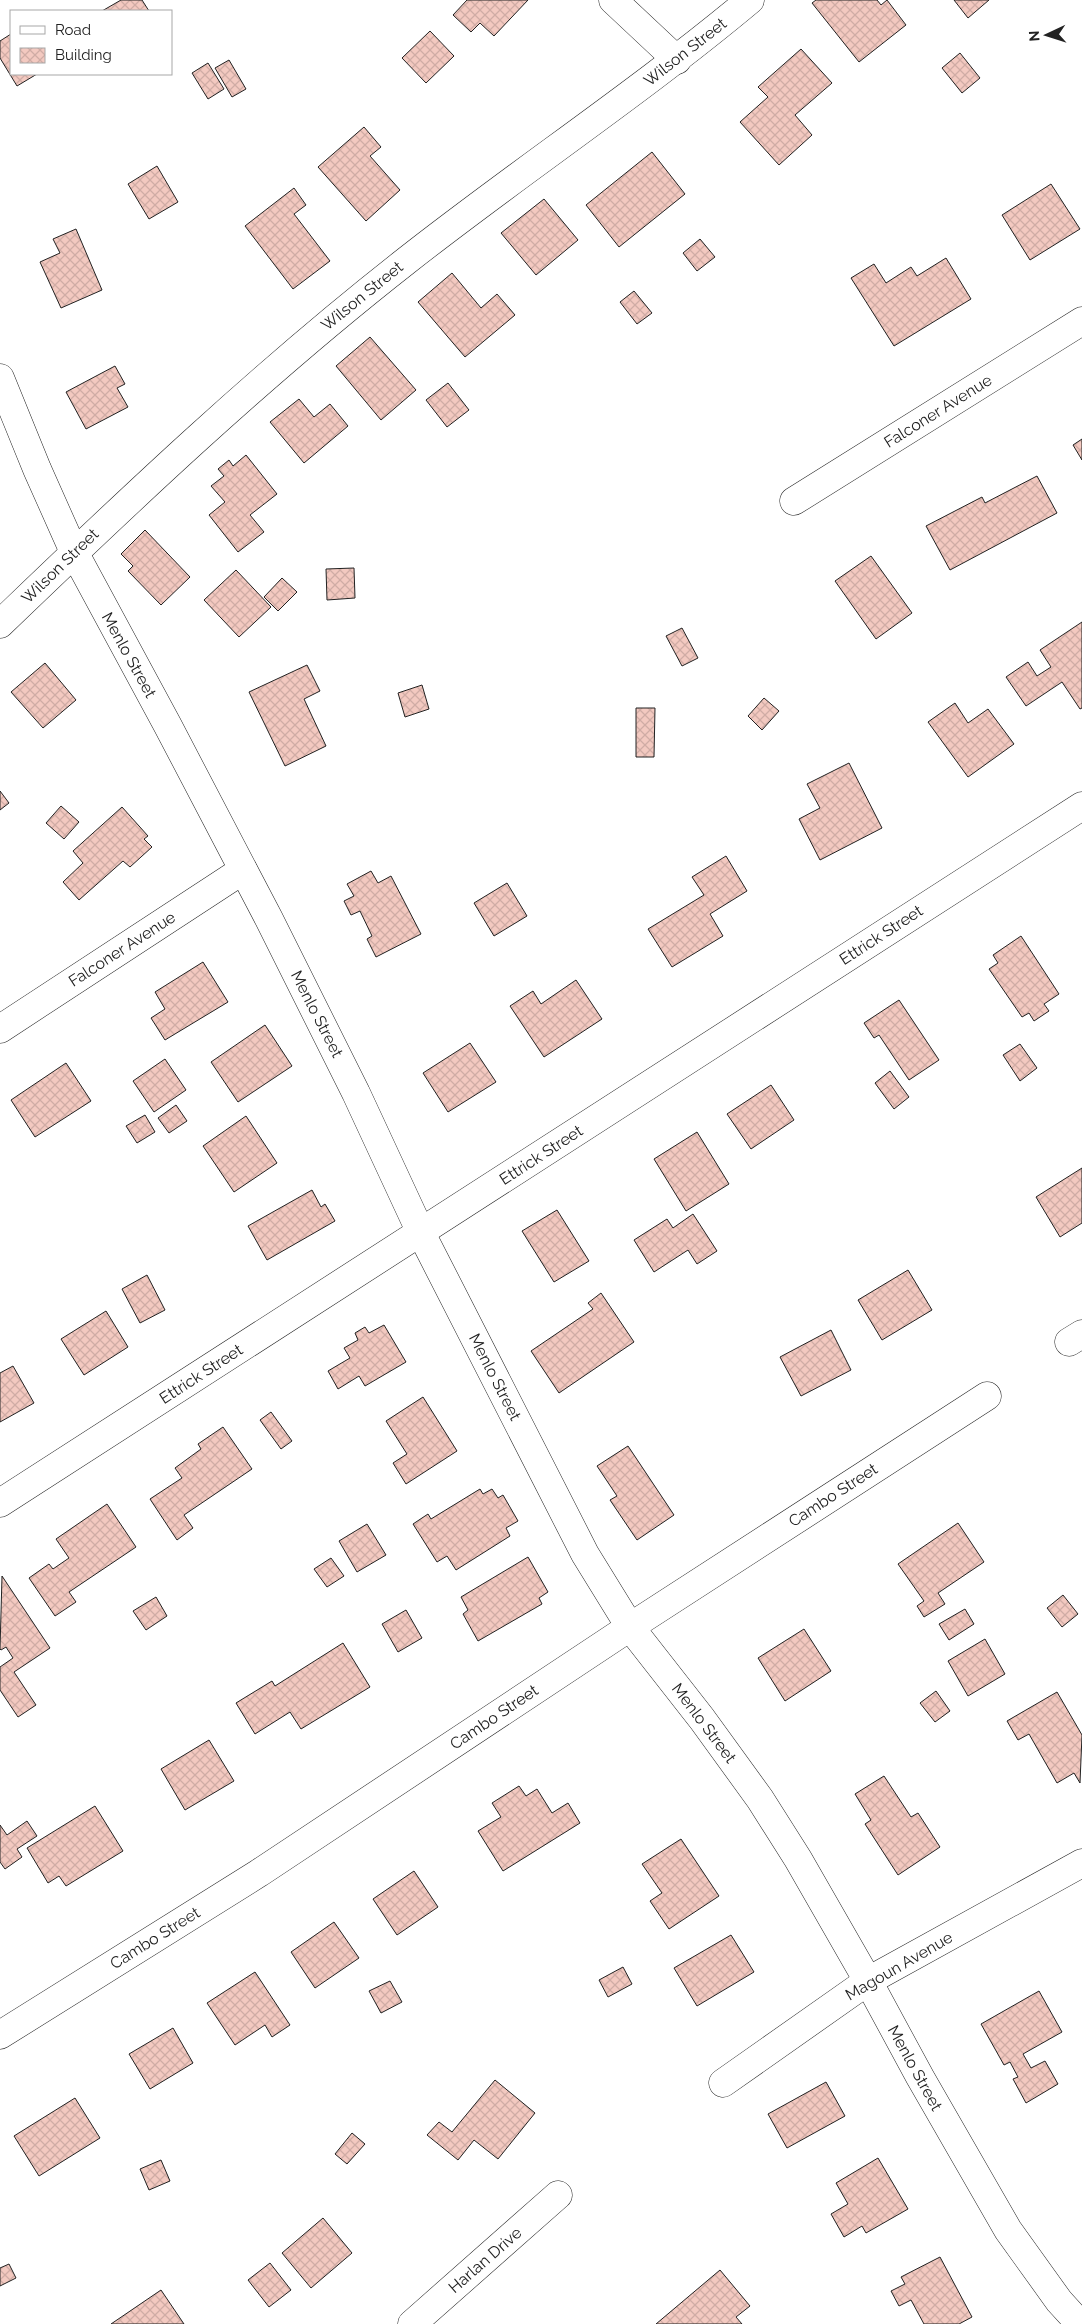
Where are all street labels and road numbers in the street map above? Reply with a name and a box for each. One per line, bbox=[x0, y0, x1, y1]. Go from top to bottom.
street label: Wilson Street bbox=[640, 13, 731, 90]
street label: Wilson Street bbox=[317, 257, 407, 335]
street label: Falconer Avenue bbox=[881, 370, 995, 452]
street label: Wilson Street bbox=[18, 524, 103, 607]
street label: Menlo Street bbox=[98, 609, 161, 702]
street label: Ettrick Street bbox=[836, 901, 927, 969]
street label: Falconer Avenue bbox=[65, 907, 179, 991]
street label: Menlo Street bbox=[287, 967, 347, 1061]
street label: Ettrick Street bbox=[496, 1121, 587, 1189]
street label: Menlo Street bbox=[465, 1330, 525, 1424]
street label: Ettrick Street bbox=[156, 1340, 247, 1408]
street label: Cambo Street bbox=[785, 1459, 882, 1531]
street label: Menlo Street bbox=[668, 1679, 741, 1767]
street label: Cambo Street bbox=[446, 1680, 542, 1753]
street label: Cambo Street bbox=[107, 1903, 204, 1973]
street label: Magoun Avenue bbox=[842, 1928, 956, 2004]
street label: Menlo Street bbox=[884, 2022, 947, 2115]
street label: Harlan Drive bbox=[445, 2223, 525, 2297]

